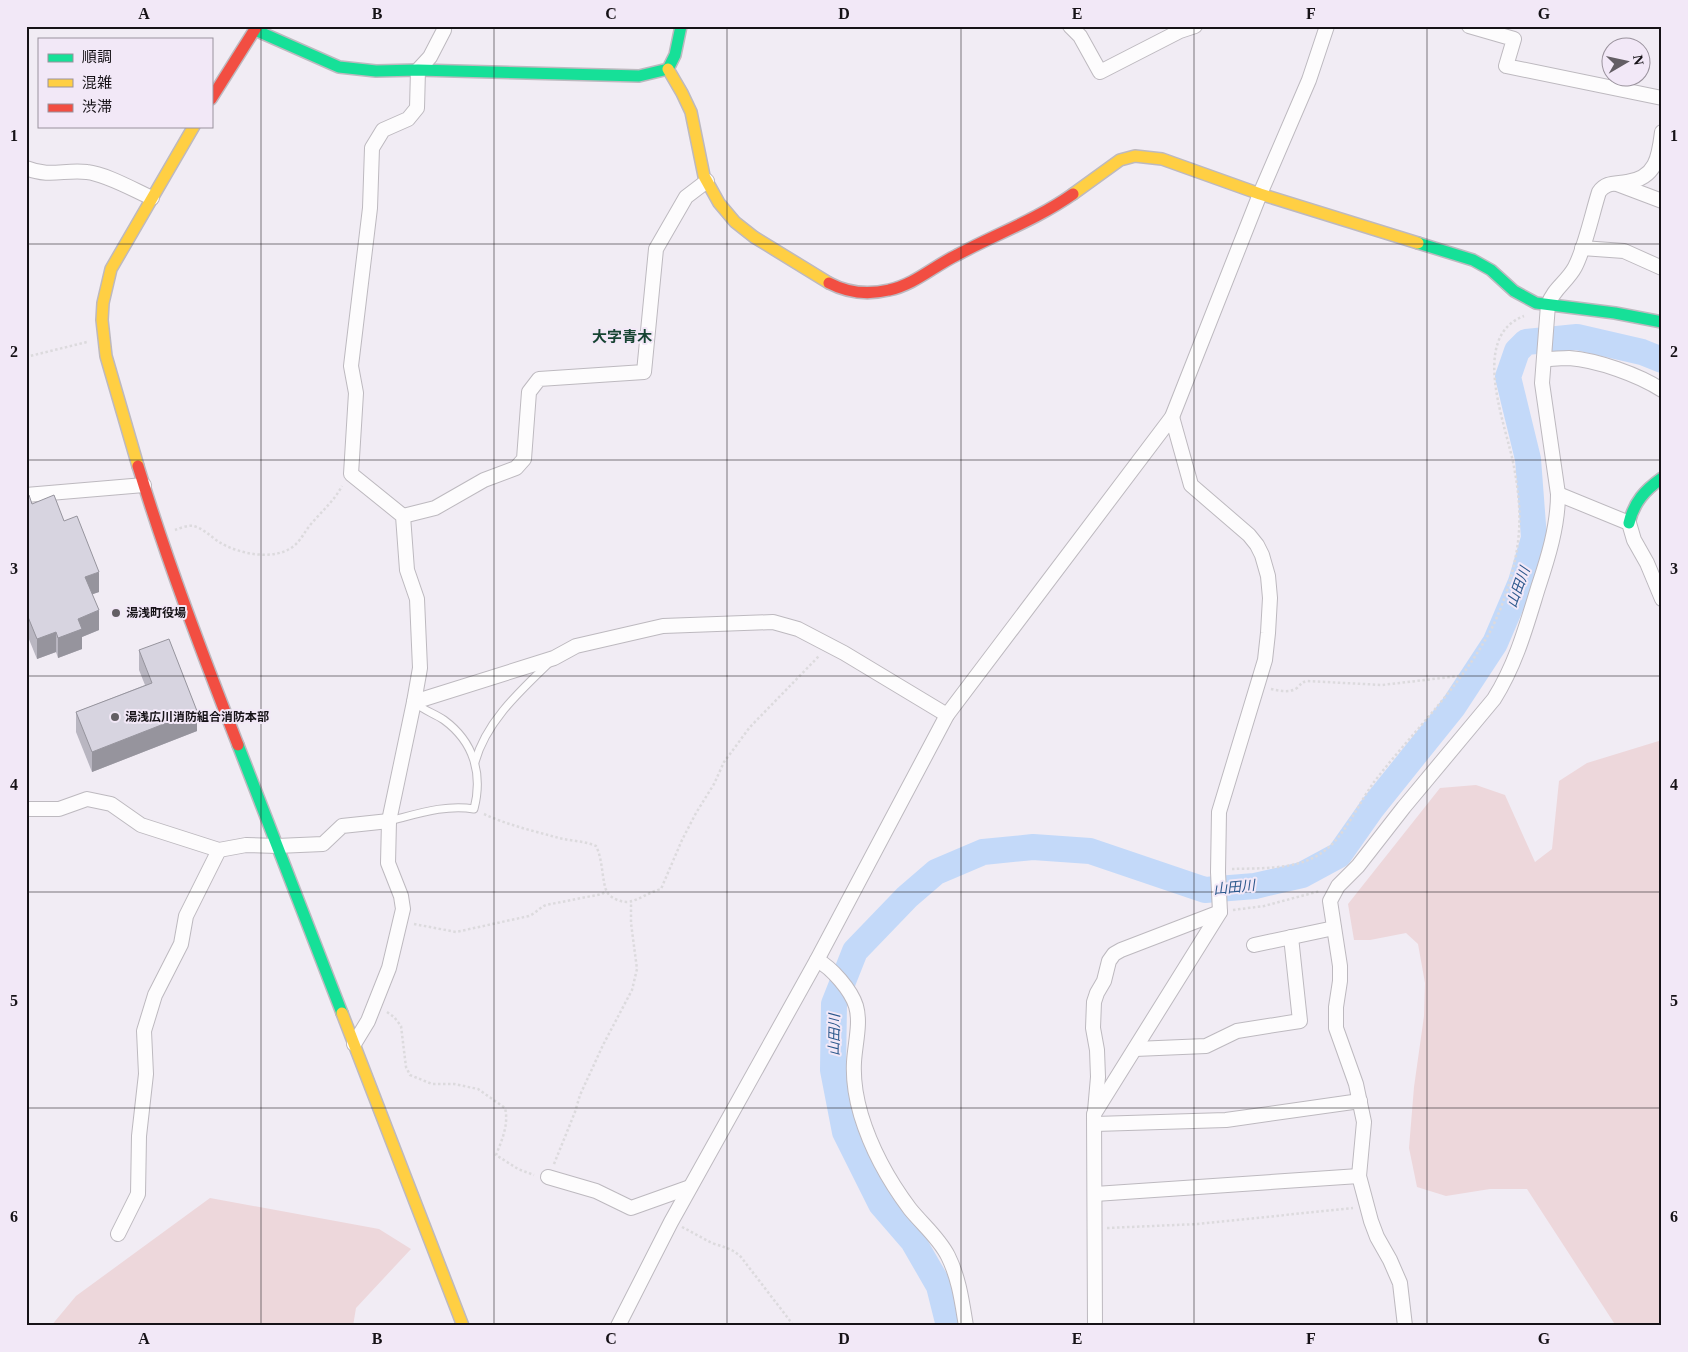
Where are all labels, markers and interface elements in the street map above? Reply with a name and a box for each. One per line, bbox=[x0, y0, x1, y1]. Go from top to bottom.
text: A bbox=[138, 5, 150, 22]
text: B bbox=[372, 5, 383, 22]
text: C bbox=[605, 5, 617, 22]
text: D bbox=[838, 5, 850, 22]
text: E bbox=[1072, 5, 1082, 22]
text: F bbox=[1306, 5, 1316, 22]
text: G bbox=[1538, 5, 1551, 22]
legend bbox=[38, 38, 212, 128]
north arrow bbox=[1600, 38, 1650, 88]
text: 順調 bbox=[82, 49, 112, 65]
text: N bbox=[1630, 54, 1647, 66]
text: 混雑 bbox=[82, 75, 112, 91]
text: 渋滞 bbox=[82, 99, 112, 115]
text: 1 bbox=[10, 127, 18, 144]
text: 1 bbox=[1670, 127, 1678, 144]
district label: 大字青木 bbox=[592, 329, 652, 345]
text: 2 bbox=[10, 343, 18, 360]
text: 2 bbox=[1670, 343, 1678, 360]
text: 3 bbox=[10, 560, 18, 577]
text: 3 bbox=[1670, 560, 1678, 577]
water label: 山田川 bbox=[1504, 563, 1533, 609]
place label: 湯浅町役場 bbox=[126, 606, 186, 620]
marker: 湯浅町役場 bbox=[110, 607, 122, 619]
place label: 湯浅広川消防組合消防本部 bbox=[125, 710, 269, 724]
marker: 湯浅広川消防組合消防本部 bbox=[109, 711, 121, 723]
text: 4 bbox=[10, 776, 18, 793]
text: 4 bbox=[1670, 776, 1678, 793]
water label: 山田川 bbox=[1212, 878, 1258, 897]
text: 5 bbox=[10, 992, 18, 1009]
text: 5 bbox=[1670, 992, 1678, 1009]
water label: 山田川 bbox=[827, 1012, 842, 1056]
text: 6 bbox=[10, 1208, 18, 1225]
text: 6 bbox=[1670, 1208, 1678, 1225]
text: A bbox=[138, 1330, 150, 1347]
text: B bbox=[372, 1330, 383, 1347]
text: C bbox=[605, 1330, 617, 1347]
text: D bbox=[838, 1330, 850, 1347]
text: E bbox=[1072, 1330, 1082, 1347]
text: F bbox=[1306, 1330, 1316, 1347]
text: G bbox=[1538, 1330, 1551, 1347]

